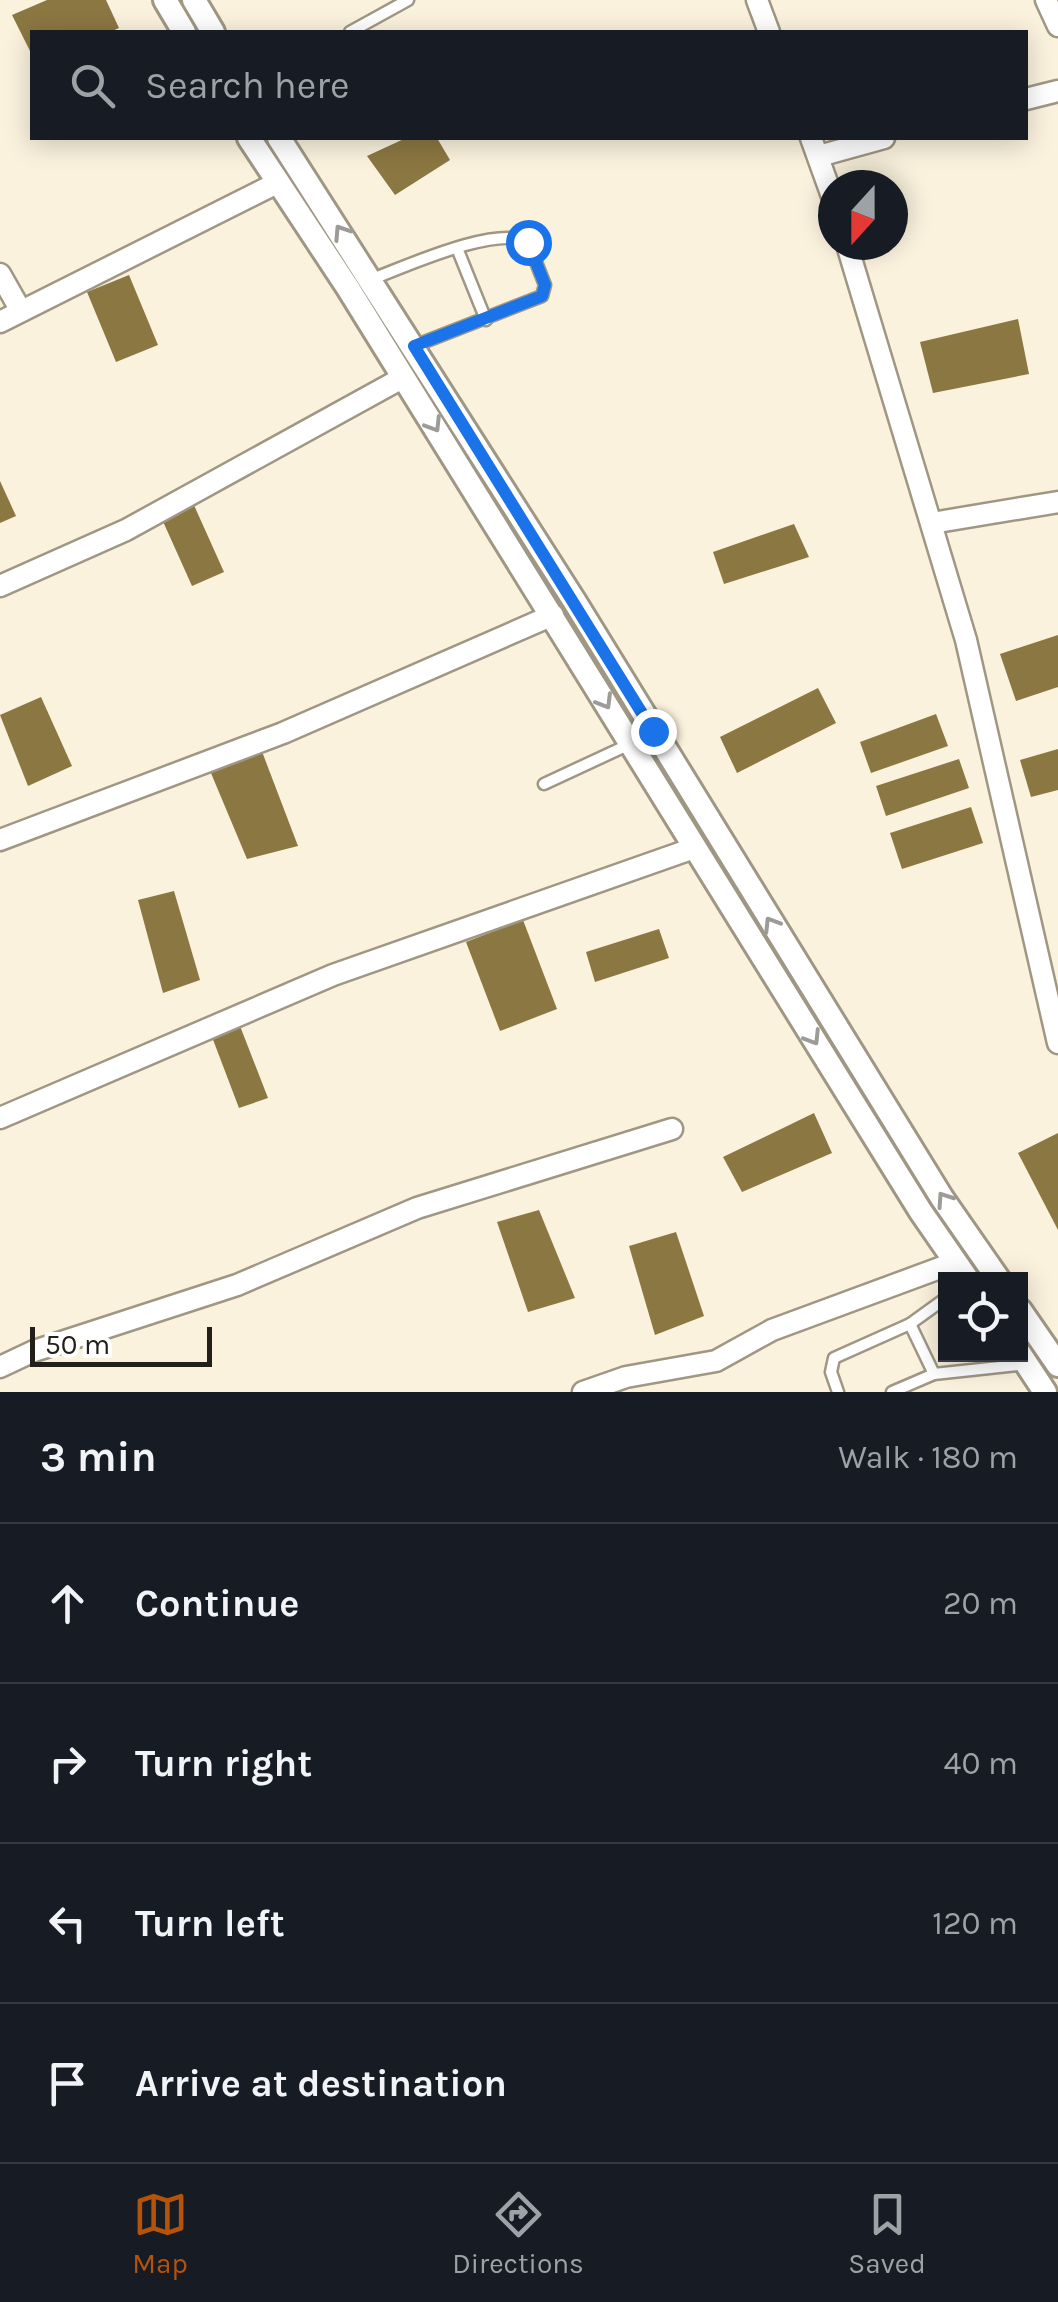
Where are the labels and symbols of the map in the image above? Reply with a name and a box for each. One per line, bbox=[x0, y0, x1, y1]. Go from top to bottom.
north arrow bbox=[818, 170, 908, 260]
route start bbox=[506, 220, 552, 266]
one-way arrow bbox=[335, 224, 354, 242]
one-way arrow bbox=[422, 415, 441, 433]
one-way arrow bbox=[593, 691, 612, 709]
route end bbox=[631, 709, 677, 755]
one-way arrow bbox=[765, 917, 784, 935]
one-way arrow bbox=[800, 1027, 819, 1045]
one-way arrow bbox=[937, 1192, 956, 1210]
scale bar bbox=[30, 1322, 212, 1366]

